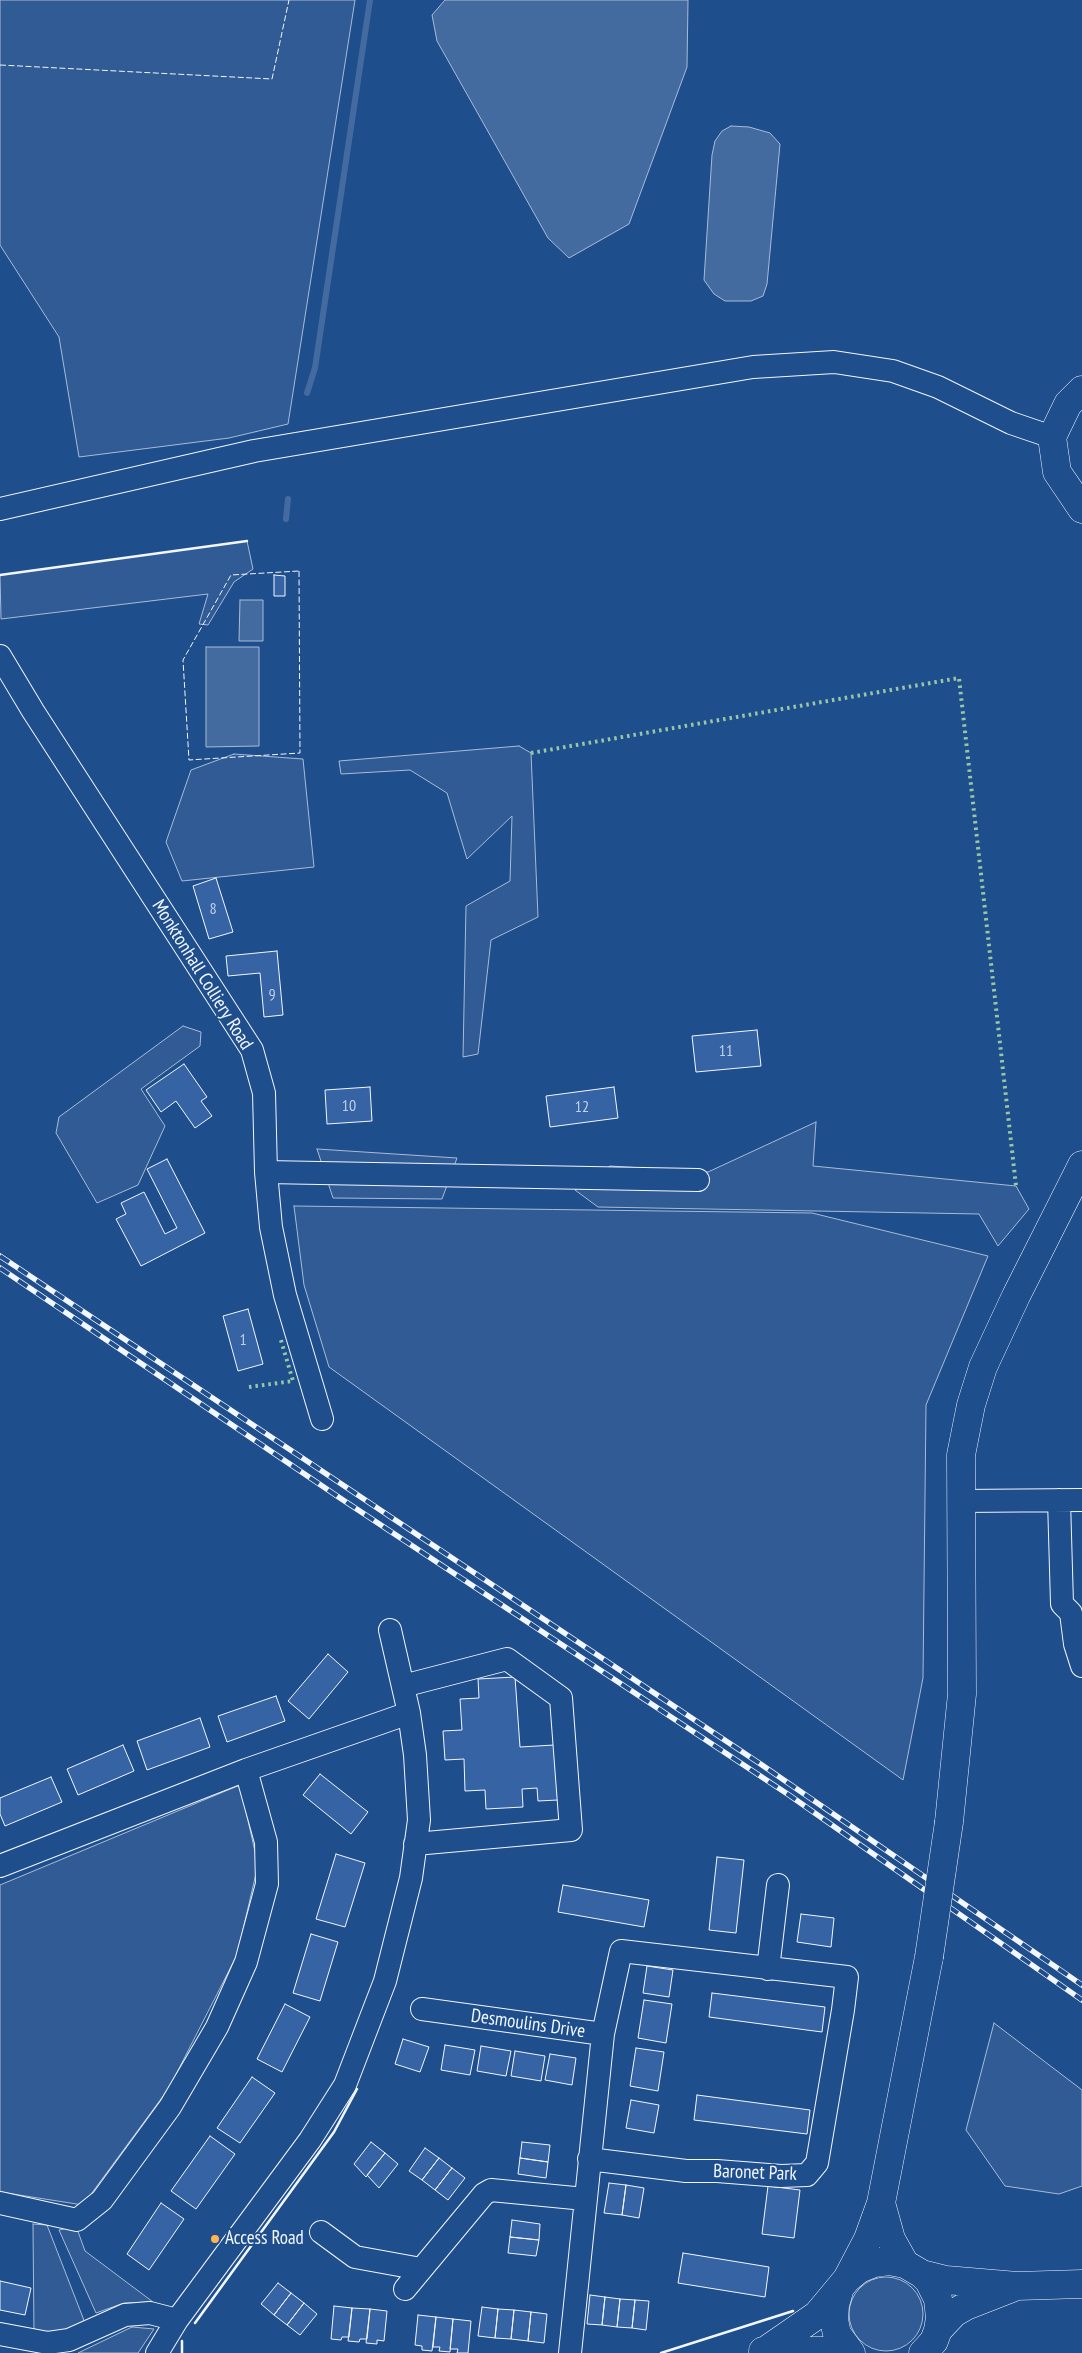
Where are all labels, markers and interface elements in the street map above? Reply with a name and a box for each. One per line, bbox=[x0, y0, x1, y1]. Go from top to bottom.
street label: Monktonhall Colliery Road bbox=[147, 896, 257, 1054]
house number: 8 bbox=[209, 899, 217, 919]
house number: 9 bbox=[268, 985, 276, 1005]
house number: 11 bbox=[719, 1041, 733, 1061]
house number: 10 bbox=[342, 1096, 356, 1116]
house number: 12 bbox=[575, 1097, 589, 1117]
house number: 1 bbox=[239, 1330, 247, 1350]
street label: Desmoulins Drive bbox=[470, 2005, 586, 2043]
street label: Baronet Park bbox=[713, 2160, 797, 2186]
place label: Access Road bbox=[225, 2228, 304, 2250]
marker: Access Road bbox=[209, 2233, 221, 2245]

